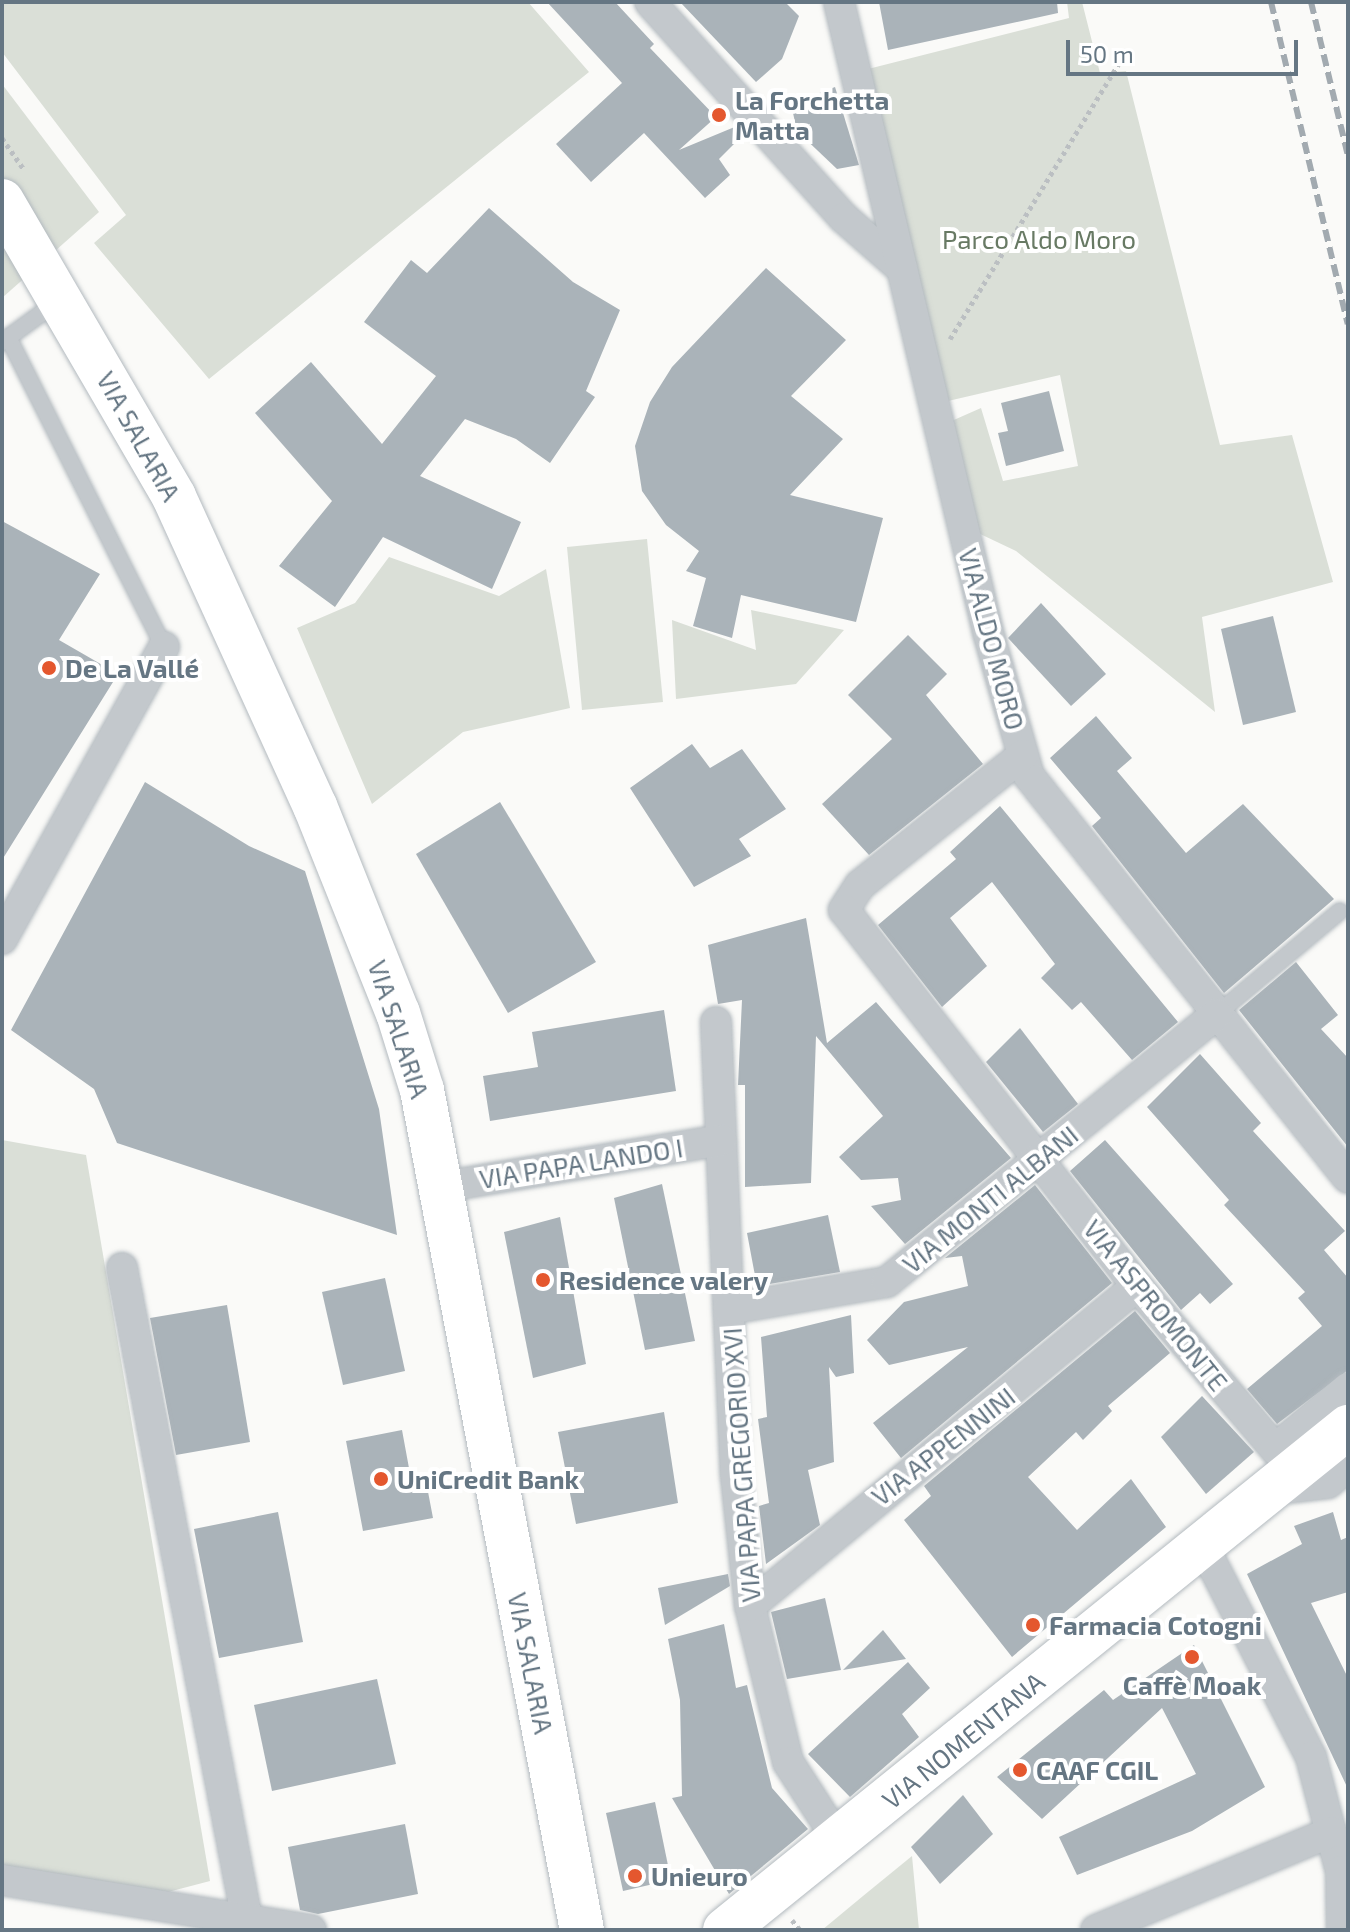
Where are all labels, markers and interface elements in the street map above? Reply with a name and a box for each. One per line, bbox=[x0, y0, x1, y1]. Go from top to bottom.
scale bar bbox=[1070, 24, 1302, 74]
text: 50 m bbox=[1080, 39, 1134, 68]
place label: La Forchetta Matta bbox=[735, 84, 889, 146]
marker: La Forchetta Matta bbox=[710, 106, 728, 124]
park label: Parco Aldo Moro bbox=[942, 223, 1136, 255]
street label: VIA SALARIA bbox=[90, 365, 188, 507]
street label: VIA ALDO MORO bbox=[953, 544, 1031, 734]
place label: De La Vallé bbox=[65, 652, 200, 684]
marker: De La Vallé bbox=[40, 659, 58, 677]
street label: VIA SALARIA bbox=[362, 956, 436, 1102]
street label: VIA MONTI ALBANI bbox=[896, 1118, 1084, 1280]
street label: VIA PAPA LANDO I bbox=[476, 1131, 686, 1195]
street label: VIA ASPROMONTE bbox=[1077, 1213, 1235, 1397]
place label: Residence valery bbox=[559, 1264, 769, 1296]
marker: Residence valery bbox=[534, 1271, 552, 1289]
street label: VIA PAPA GREGORIO XVI bbox=[716, 1326, 766, 1604]
street label: VIA APPENNINI bbox=[865, 1380, 1021, 1512]
place label: UniCredit Bank bbox=[397, 1463, 579, 1495]
marker: UniCredit Bank bbox=[372, 1470, 390, 1488]
street label: VIA SALARIA bbox=[502, 1589, 560, 1737]
place label: Farmacia Cotogni bbox=[1049, 1609, 1262, 1641]
marker: Farmacia Cotogni bbox=[1024, 1616, 1042, 1634]
marker: Caffè Moak bbox=[1183, 1648, 1201, 1666]
street label: VIA NOMENTANA bbox=[875, 1665, 1051, 1815]
place label: Caffè Moak bbox=[1123, 1669, 1261, 1701]
place label: CAAF CGIL bbox=[1036, 1754, 1159, 1786]
marker: CAAF CGIL bbox=[1011, 1761, 1029, 1779]
place label: Unieuro bbox=[651, 1860, 748, 1892]
marker: Unieuro bbox=[626, 1867, 644, 1885]

